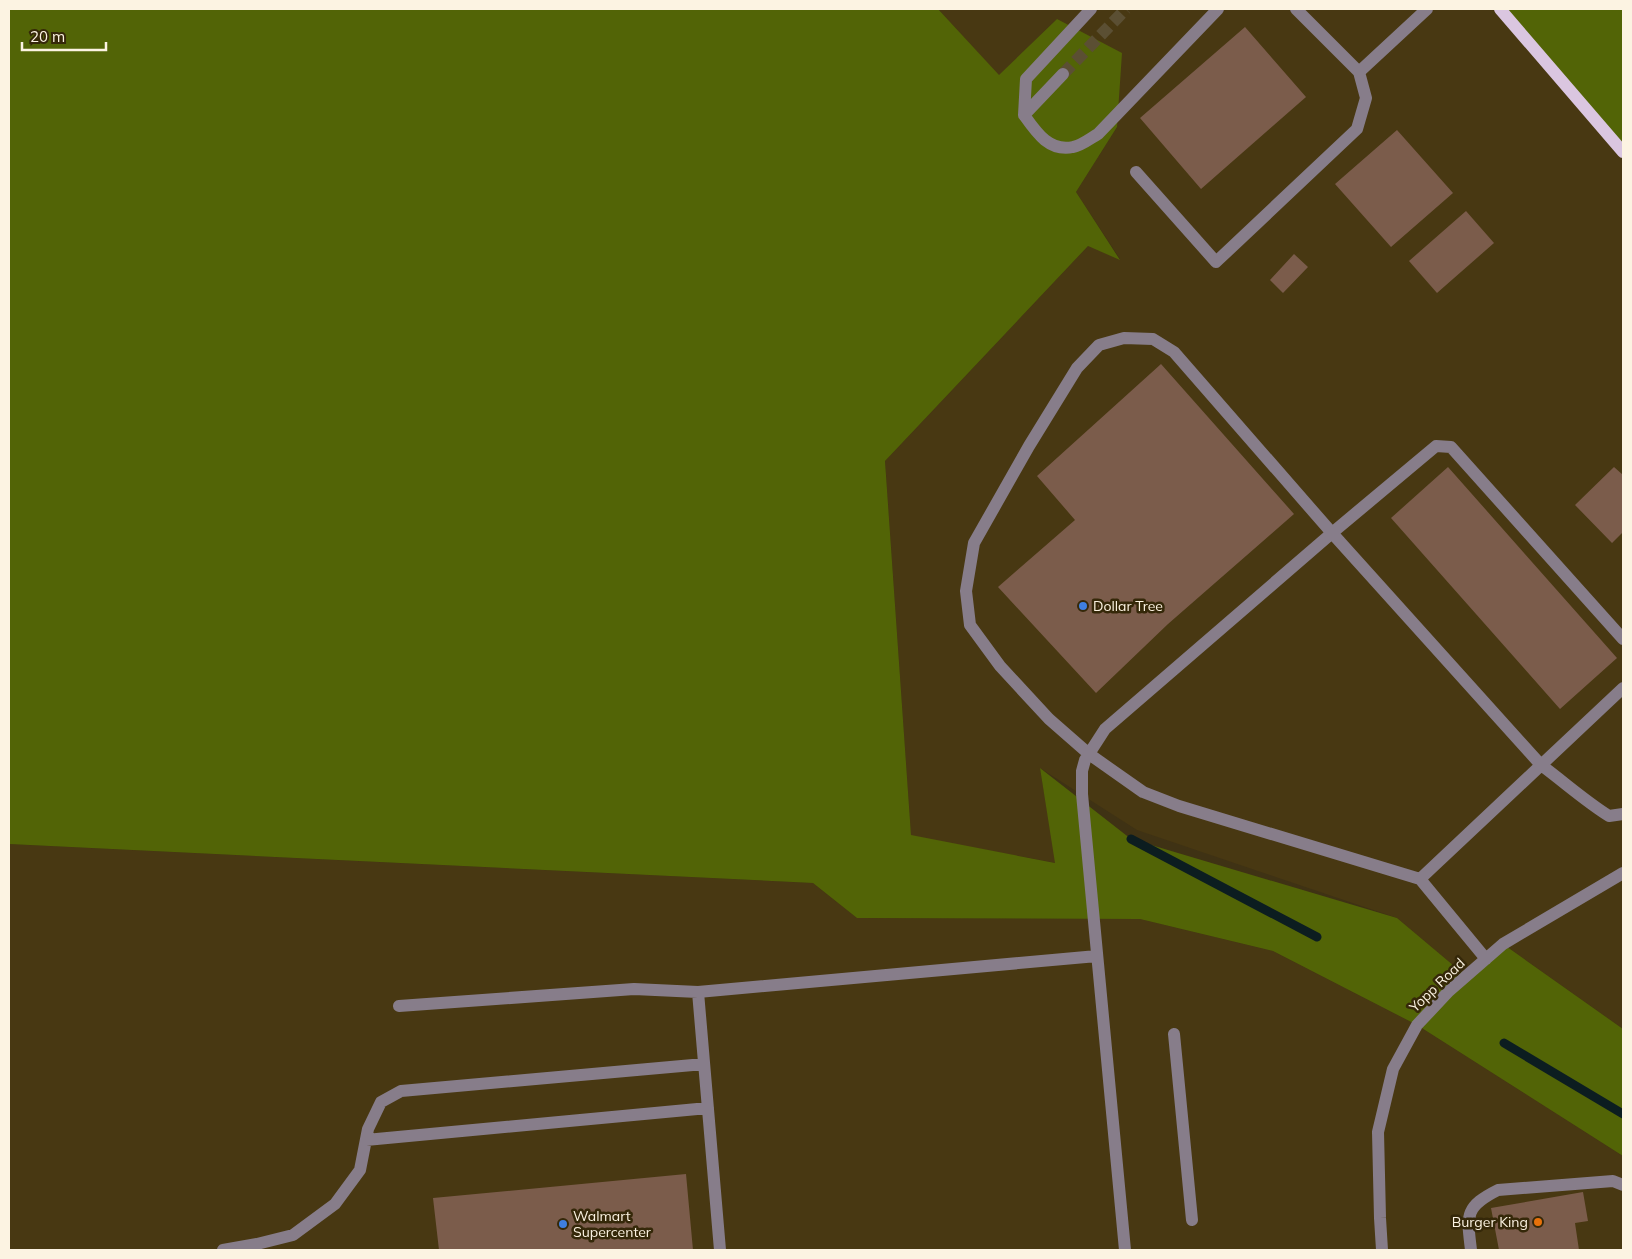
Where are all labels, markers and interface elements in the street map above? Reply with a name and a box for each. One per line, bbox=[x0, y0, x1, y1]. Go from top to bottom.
scale bar bbox=[22, 20, 106, 52]
text: 20 m bbox=[30, 27, 65, 46]
place label: Dollar Tree bbox=[1093, 597, 1163, 615]
marker: Dollar Tree bbox=[1077, 600, 1089, 612]
street label: Yopp Road bbox=[1405, 954, 1468, 1017]
place label: Walmart Supercenter bbox=[573, 1207, 652, 1241]
place label: Burger King bbox=[1452, 1213, 1528, 1231]
marker: Burger King bbox=[1532, 1216, 1544, 1228]
marker: Walmart Supercenter bbox=[557, 1218, 569, 1230]

